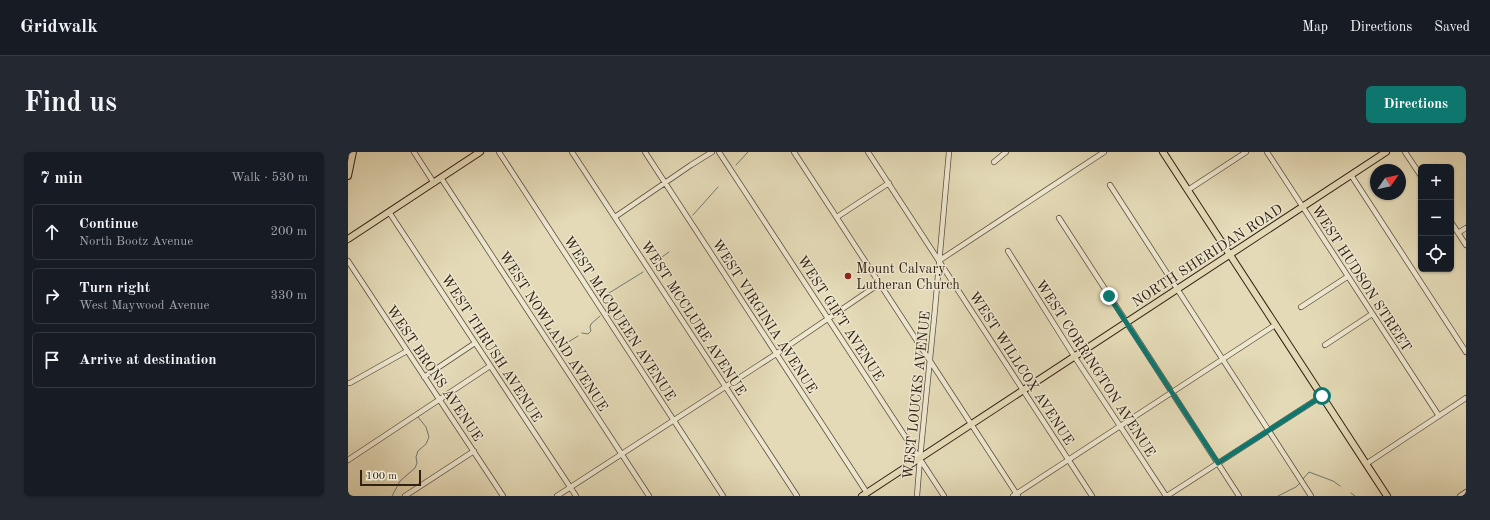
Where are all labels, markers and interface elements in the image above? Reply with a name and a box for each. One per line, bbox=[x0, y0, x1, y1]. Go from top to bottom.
text: Gridwalk bbox=[20, 18, 98, 37]
text: Map bbox=[1302, 20, 1328, 34]
text: Directions bbox=[1350, 20, 1412, 34]
text: Saved bbox=[1434, 20, 1470, 34]
button: Directions bbox=[1366, 86, 1466, 123]
text: Find us bbox=[24, 90, 117, 118]
north arrow bbox=[1370, 164, 1406, 200]
map controls bbox=[1418, 164, 1454, 272]
button: + bbox=[1418, 164, 1454, 200]
text: 7 min bbox=[40, 170, 83, 187]
text: Walk · 530 m bbox=[231, 171, 308, 184]
button: − bbox=[1418, 200, 1454, 236]
street label: NORTH SHERIDAN ROAD bbox=[1130, 202, 1285, 310]
street label: WEST HUDSON STREET bbox=[1309, 203, 1414, 354]
text: Continue bbox=[79, 217, 138, 232]
icon: ahead bbox=[41, 221, 63, 243]
text: 200 m bbox=[270, 225, 307, 238]
street label: WEST MACQUEEN AVENUE bbox=[561, 234, 678, 403]
text: North Bootz Avenue bbox=[79, 235, 193, 248]
button: locate bbox=[1418, 236, 1454, 272]
street label: WEST VIRGINIA AVENUE bbox=[709, 237, 819, 396]
street label: WEST MCCLURE AVENUE bbox=[638, 239, 748, 398]
street label: WEST NOWLAND AVENUE bbox=[496, 249, 610, 414]
street label: WEST GIFT AVENUE bbox=[794, 253, 886, 384]
place label: Mount Calvary Lutheran Church bbox=[856, 262, 960, 292]
marker: Mount Calvary Lutheran Church bbox=[843, 271, 853, 281]
street label: WEST THRUSH AVENUE bbox=[438, 272, 544, 425]
street label: WEST CORRINGTON AVENUE bbox=[1033, 278, 1158, 459]
text: Turn right bbox=[79, 281, 150, 296]
icon: right bbox=[41, 285, 63, 307]
route end bbox=[1100, 287, 1118, 305]
text: 330 m bbox=[270, 289, 307, 302]
street label: WEST WILLCOX AVENUE bbox=[966, 289, 1076, 448]
text: West Maywood Avenue bbox=[79, 299, 210, 312]
street label: WEST BRONS AVENUE bbox=[384, 303, 485, 444]
street label: WEST LOUCKS AVENUE bbox=[901, 310, 933, 480]
icon: arrive bbox=[41, 349, 63, 371]
text: Arrive at destination bbox=[79, 353, 217, 368]
route start bbox=[1313, 387, 1331, 405]
scale bar bbox=[360, 468, 421, 487]
text: 100 m bbox=[366, 471, 397, 482]

